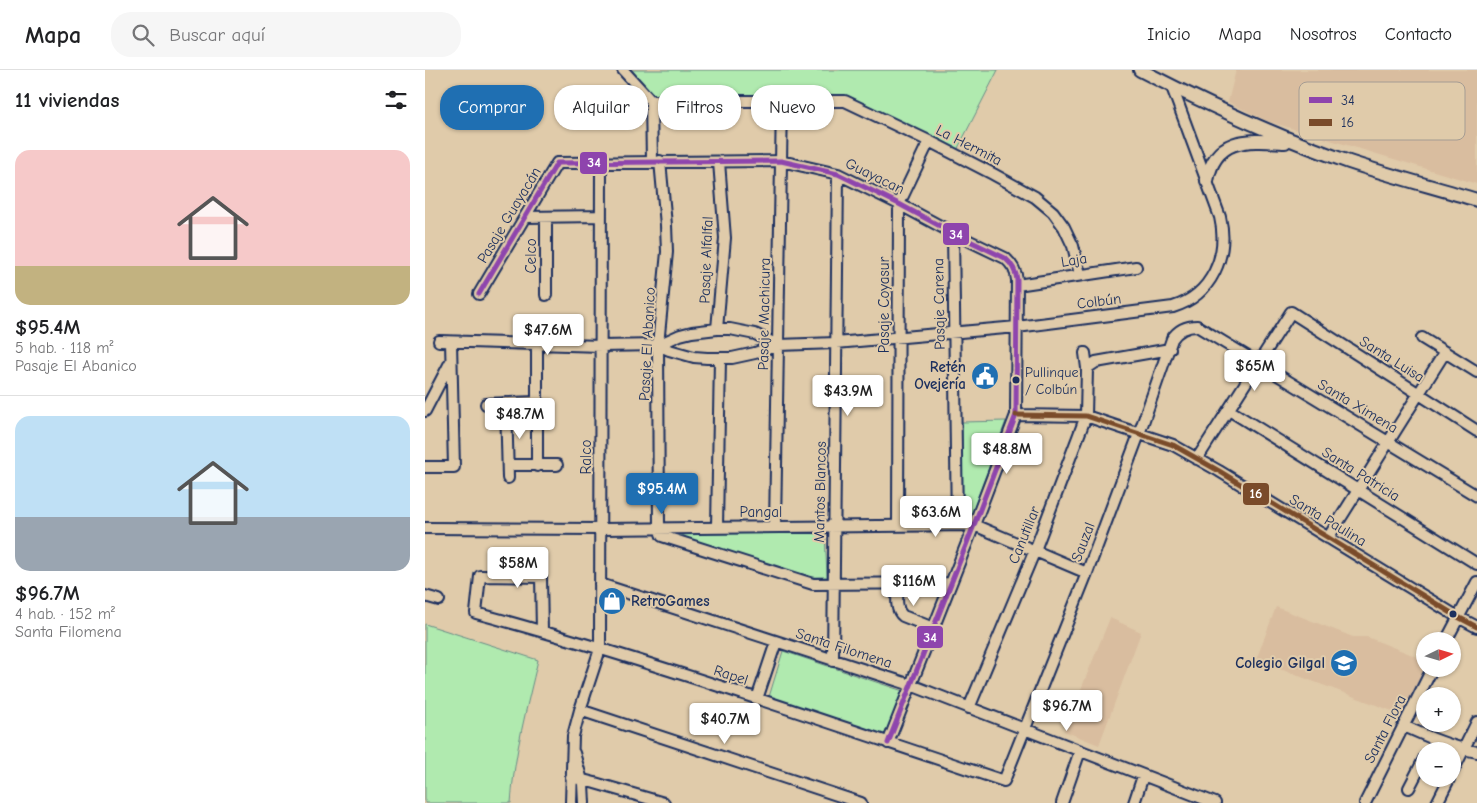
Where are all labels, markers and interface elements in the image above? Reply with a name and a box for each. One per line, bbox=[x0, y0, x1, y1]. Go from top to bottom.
search box bbox=[111, 12, 461, 57]
text: Mapa bbox=[25, 21, 81, 49]
icon: search bbox=[129, 21, 157, 49]
text: Buscar aquí bbox=[169, 24, 265, 46]
text: Inicio bbox=[1147, 24, 1191, 45]
text: Mapa bbox=[1219, 24, 1262, 45]
text: Nosotros bbox=[1290, 24, 1357, 45]
text: Contacto bbox=[1385, 24, 1452, 45]
legend bbox=[1299, 82, 1465, 140]
chip: Comprar bbox=[440, 85, 544, 130]
chip: Alquilar bbox=[554, 85, 648, 130]
chip: Filtros bbox=[658, 85, 741, 130]
chip: Nuevo bbox=[751, 85, 834, 130]
icon: filters bbox=[382, 86, 410, 114]
text: 11 viviendas bbox=[15, 88, 119, 112]
text: 34 bbox=[1341, 92, 1355, 109]
text: 16 bbox=[1341, 114, 1354, 131]
street label: La Hermita bbox=[933, 121, 1005, 169]
line badge: 34 bbox=[579, 151, 608, 175]
text: 34 bbox=[587, 154, 601, 171]
street label: Guayacan bbox=[842, 154, 908, 198]
street label: Pasaje Guayacán bbox=[473, 164, 545, 266]
icon: home bbox=[168, 183, 258, 273]
street label: Pasaje Alfalfal bbox=[695, 216, 717, 304]
line badge: 34 bbox=[942, 222, 970, 246]
text: 34 bbox=[949, 226, 963, 243]
street label: Celco bbox=[522, 238, 540, 274]
street label: Laja bbox=[1060, 249, 1088, 271]
street label: Pasaje Machicura bbox=[754, 257, 774, 371]
street label: Pasaje Coyasur bbox=[875, 257, 893, 353]
street label: Pasaje Carena bbox=[929, 258, 949, 350]
street label: Pasaje El Abanico bbox=[635, 286, 659, 401]
street label: Colbún bbox=[1076, 289, 1122, 313]
pin: $47.6M bbox=[507, 314, 589, 356]
text: $95.4M bbox=[15, 315, 80, 339]
text: $47.6M bbox=[524, 321, 572, 339]
street label: Santa Luisa bbox=[1356, 332, 1428, 386]
text: 5 hab. · 118 m² bbox=[15, 339, 113, 357]
pin: $65M bbox=[1225, 350, 1285, 392]
text: Pasaje El Abanico bbox=[15, 357, 137, 375]
text: $65M bbox=[1235, 357, 1275, 375]
place label: Retén Ovejería bbox=[914, 358, 966, 393]
public building icon: Retén Ovejería bbox=[970, 361, 1000, 391]
place label: Pullinque / Colbún bbox=[1025, 364, 1078, 398]
pin: $43.9M bbox=[807, 374, 889, 417]
marker: Pullinque / Colbún bbox=[1011, 375, 1021, 385]
street label: Santa Ximena bbox=[1315, 375, 1401, 437]
text: $43.9M bbox=[823, 382, 873, 400]
pin: $48.7M bbox=[479, 398, 561, 440]
text: $48.7M bbox=[496, 405, 544, 423]
pin: $48.8M bbox=[966, 432, 1048, 475]
street label: Ralco bbox=[577, 439, 595, 474]
text: $48.8M bbox=[982, 440, 1032, 458]
street label: Mantos Blancos bbox=[810, 441, 830, 543]
street label: Santa Patricia bbox=[1319, 443, 1403, 505]
icon: home bbox=[168, 448, 258, 538]
pin: $95.4M bbox=[621, 472, 703, 515]
text: $95.4M bbox=[637, 480, 687, 498]
line badge: 16 bbox=[1242, 482, 1270, 506]
text: 16 bbox=[1250, 485, 1262, 502]
street label: Santa Paulina bbox=[1286, 490, 1370, 550]
pin: $63.6M bbox=[895, 496, 977, 538]
street label: Pangal bbox=[740, 503, 782, 521]
text: $63.6M bbox=[911, 503, 961, 521]
street label: Canutillar bbox=[1004, 503, 1044, 567]
street label: Sauzal bbox=[1067, 520, 1099, 564]
pin: $58M bbox=[488, 546, 548, 589]
text: $58M bbox=[498, 554, 538, 572]
pin: $116M bbox=[879, 564, 949, 607]
text: $116M bbox=[892, 572, 936, 590]
text: $96.7M bbox=[15, 581, 80, 605]
shop icon: RetroGames bbox=[597, 586, 627, 616]
place label: RetroGames bbox=[631, 592, 710, 610]
text: 4 hab. · 152 m² bbox=[15, 605, 115, 623]
unlabelled marker bbox=[1448, 609, 1458, 619]
text: Santa Filomena bbox=[15, 623, 122, 641]
street label: Santa Filomena bbox=[794, 624, 894, 672]
line badge: 34 bbox=[916, 625, 944, 649]
text: 34 bbox=[923, 629, 937, 646]
north arrow bbox=[1416, 632, 1461, 678]
map controls bbox=[1416, 632, 1461, 787]
school or university icon: Colegio Gilgal bbox=[1329, 648, 1359, 678]
place label: Colegio Gilgal bbox=[1235, 654, 1325, 672]
street label: Rapel bbox=[711, 661, 751, 689]
button: + bbox=[1416, 687, 1461, 732]
pin: $96.7M bbox=[1026, 690, 1108, 732]
street label: Santa Flora bbox=[1360, 692, 1410, 766]
text: $96.7M bbox=[1042, 697, 1092, 715]
pin: $40.7M bbox=[684, 702, 766, 745]
text: $40.7M bbox=[700, 710, 750, 728]
button: − bbox=[1416, 742, 1461, 787]

